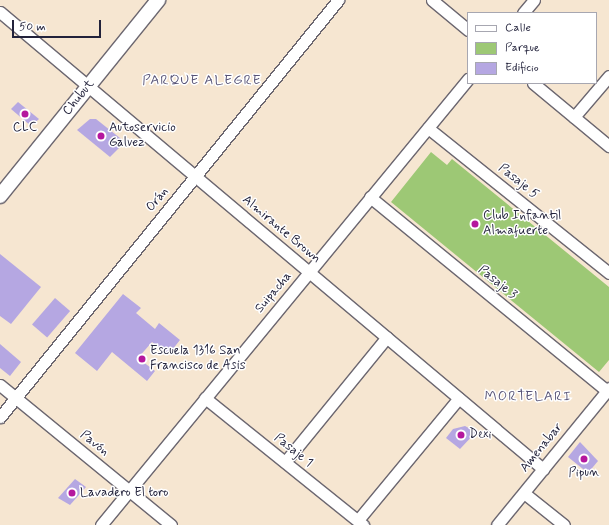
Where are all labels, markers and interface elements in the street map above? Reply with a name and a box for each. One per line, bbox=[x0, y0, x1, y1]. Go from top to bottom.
scale bar bbox=[14, 12, 103, 38]
legend bbox=[467, 12, 597, 84]
text: 50 m bbox=[19, 19, 46, 35]
text: Calle bbox=[505, 20, 531, 36]
text: Parque bbox=[505, 40, 540, 56]
text: Edificio bbox=[505, 60, 539, 76]
district label: PARQUE ALEGRE bbox=[141, 72, 263, 88]
street label: Chubut bbox=[60, 77, 98, 119]
marker: CLC bbox=[20, 109, 30, 119]
place label: CLC bbox=[13, 120, 37, 136]
place label: Autoservicio Galvez bbox=[109, 121, 176, 152]
marker: Autoservicio Galvez bbox=[96, 131, 106, 141]
street label: Pasaje 5 bbox=[495, 161, 541, 203]
street label: Orán bbox=[143, 185, 173, 215]
street label: Almirante Brown bbox=[239, 193, 323, 267]
place label: Club Infantil Almafuerte bbox=[483, 209, 559, 240]
marker: Club Infantil Almafuerte bbox=[470, 219, 480, 229]
street label: Pasaje 3 bbox=[474, 263, 520, 303]
street label: Suipacha bbox=[252, 269, 296, 317]
place label: Escuela 1316 San Francisco de Asis bbox=[150, 344, 246, 375]
marker: Escuela 1316 San Francisco de Asis bbox=[137, 354, 147, 364]
district label: MORTELARI bbox=[483, 388, 573, 404]
street label: Amenabar bbox=[517, 420, 567, 476]
place label: Dexi bbox=[469, 427, 491, 443]
street label: Pavón bbox=[76, 428, 112, 460]
marker: Dexi bbox=[456, 430, 466, 440]
street label: Pasaje 1 bbox=[270, 431, 316, 471]
marker: Pipun bbox=[579, 454, 589, 464]
place label: Pipun bbox=[569, 465, 599, 481]
place label: Lavadero El toro bbox=[80, 485, 172, 501]
marker: Lavadero El toro bbox=[67, 488, 77, 498]

